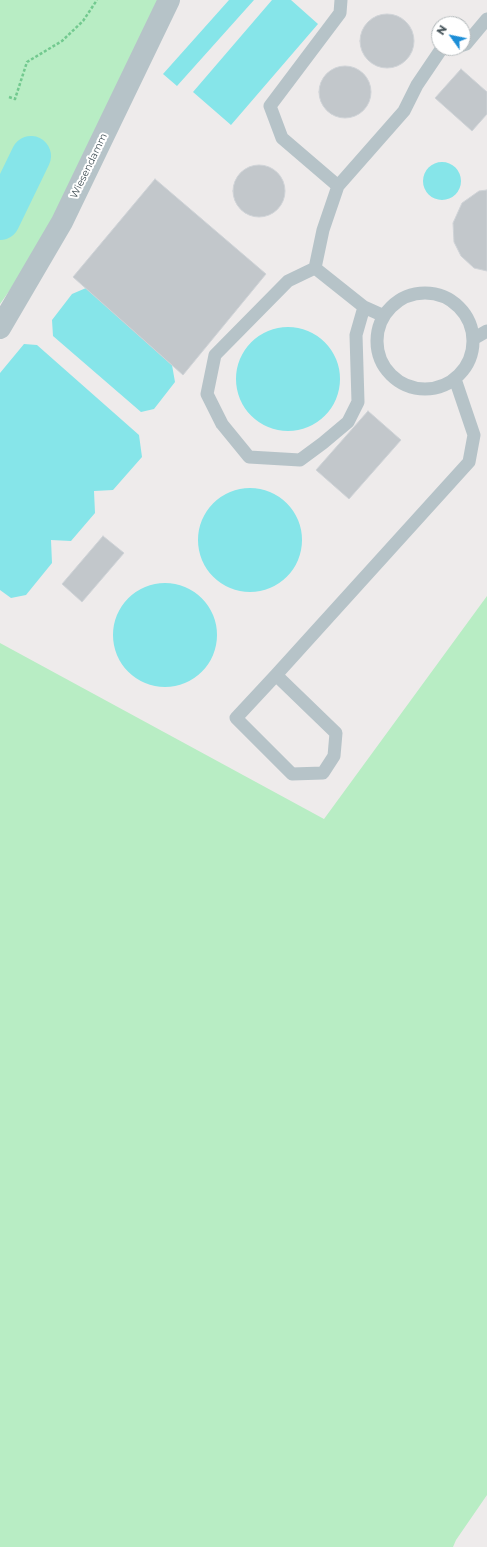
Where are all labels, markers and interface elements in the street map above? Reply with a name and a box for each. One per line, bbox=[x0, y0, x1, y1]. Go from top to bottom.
north arrow bbox=[431, 16, 471, 56]
text: N bbox=[433, 22, 450, 38]
street label: Wiesendamm bbox=[68, 131, 110, 201]

